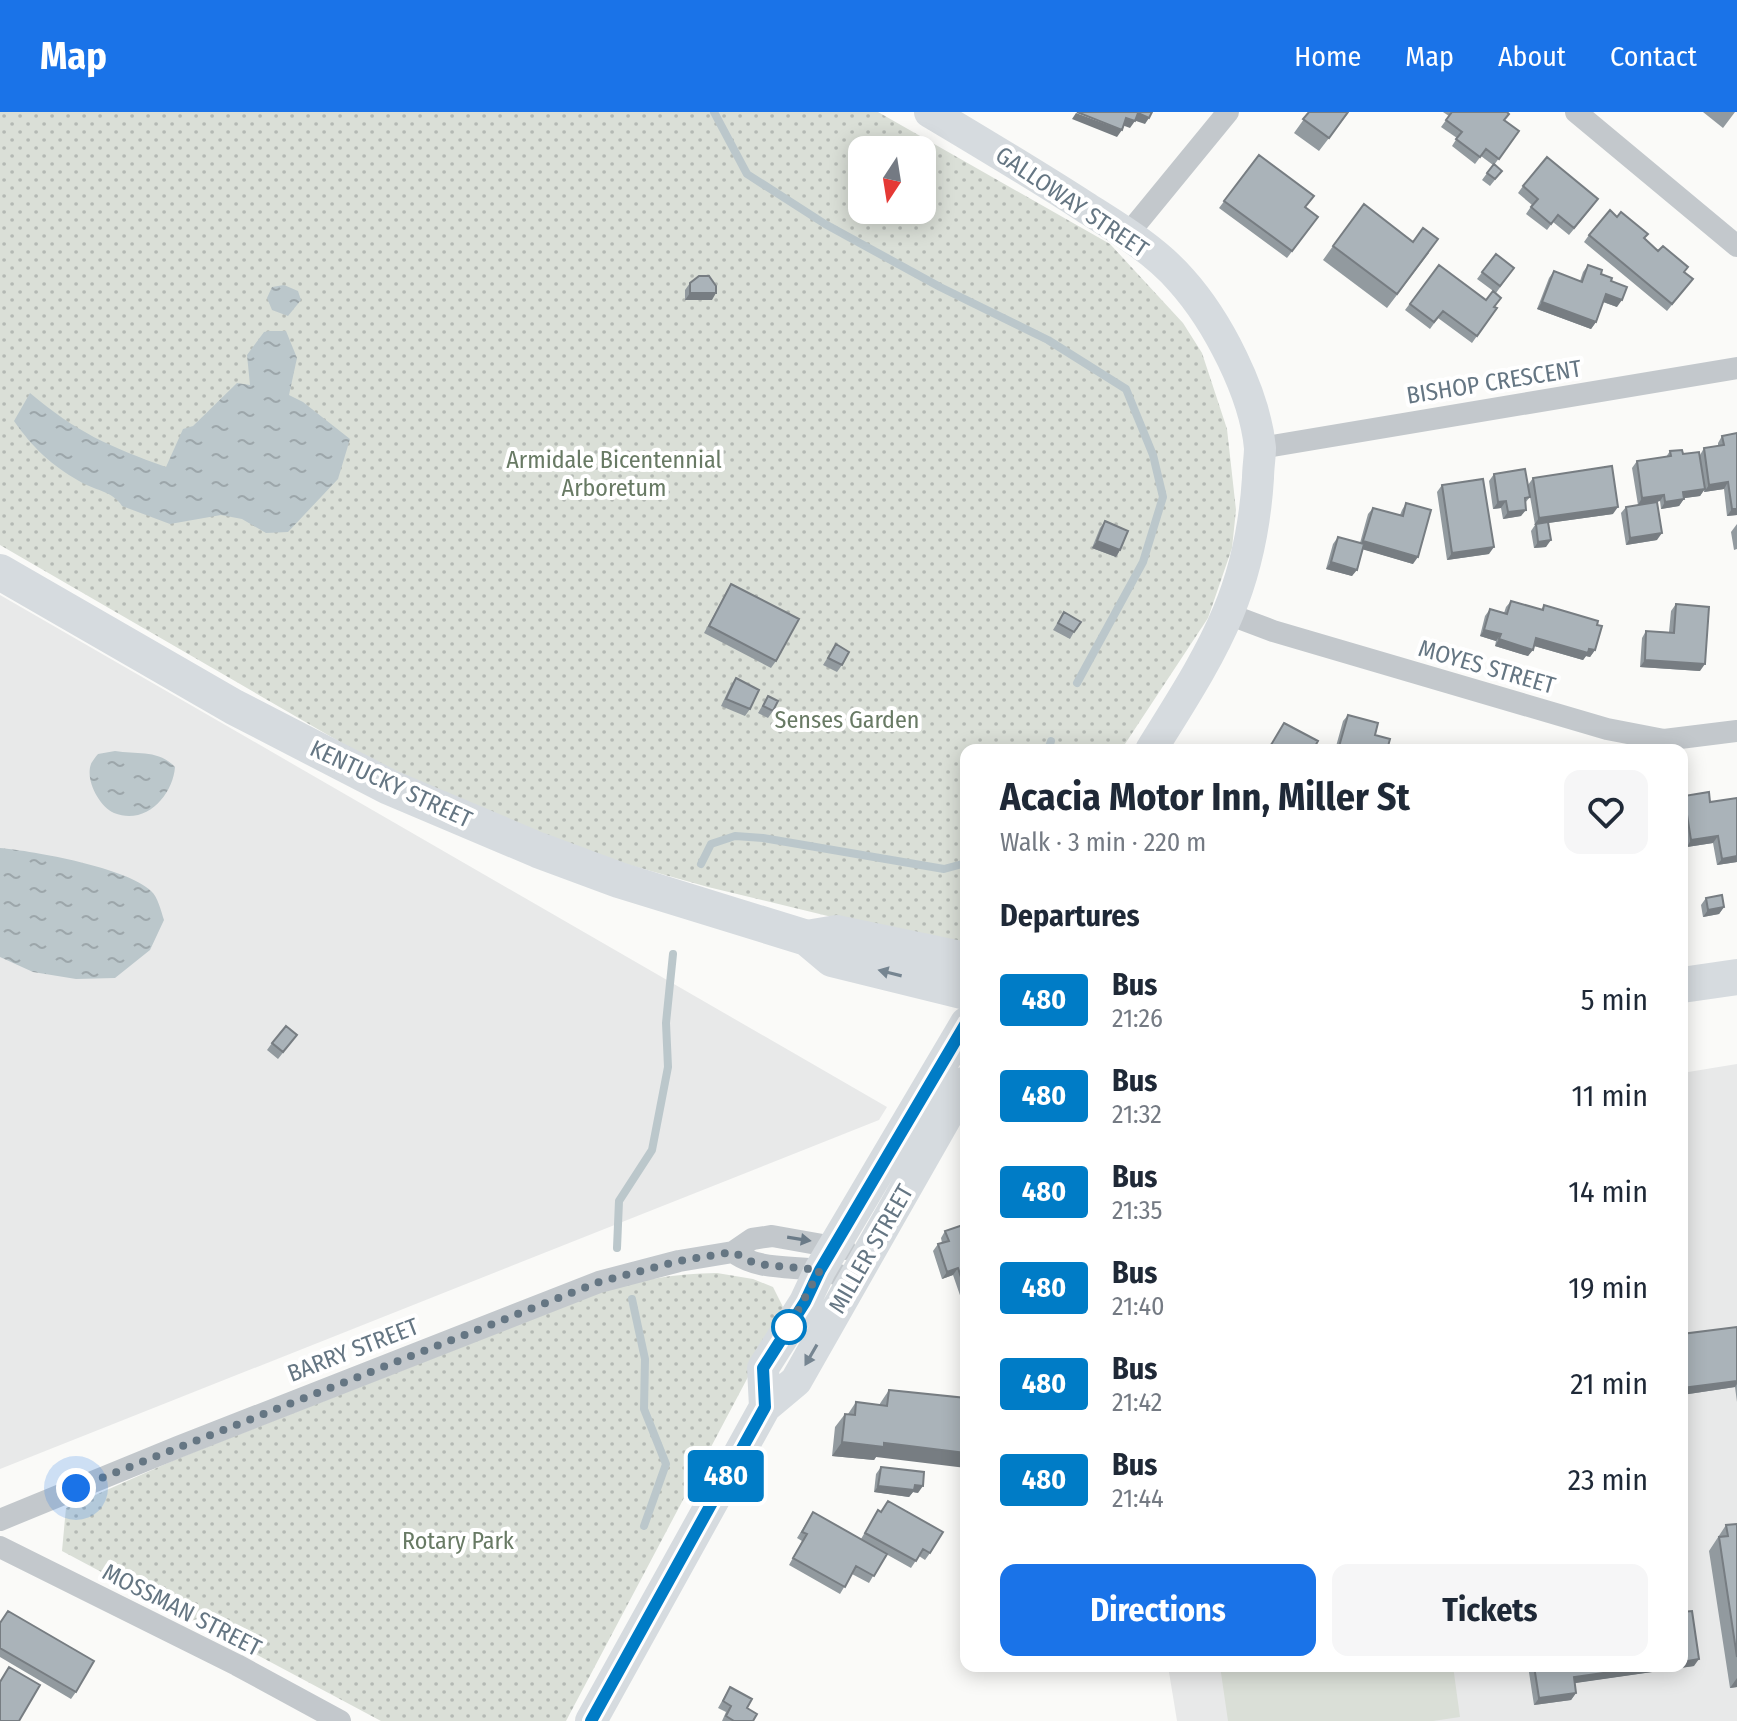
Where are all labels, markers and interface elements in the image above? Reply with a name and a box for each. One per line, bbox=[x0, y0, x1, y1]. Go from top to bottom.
text: Map bbox=[40, 33, 107, 79]
text: Home bbox=[1294, 40, 1361, 73]
text: Map bbox=[1405, 40, 1454, 73]
text: About bbox=[1498, 40, 1566, 73]
text: Contact bbox=[1610, 40, 1697, 73]
north arrow bbox=[848, 136, 936, 224]
map controls bbox=[848, 136, 936, 224]
street label: GALLOWAY STREET bbox=[990, 141, 1154, 263]
street label: BISHOP CRESCENT bbox=[1405, 354, 1583, 410]
park label: Armidale Bicentennial Arboretum bbox=[506, 446, 722, 502]
street label: MOYES STREET bbox=[1415, 634, 1559, 700]
park label: Senses Garden bbox=[775, 706, 919, 734]
street label: KENTUCKY STREET bbox=[306, 734, 476, 834]
button: heart bbox=[1564, 770, 1648, 854]
text: Acacia Motor Inn, Miller St bbox=[1000, 774, 1410, 820]
text: Walk · 3 min · 220 m bbox=[1000, 827, 1206, 858]
text: Departures bbox=[1000, 898, 1140, 934]
one-way arrow bbox=[878, 967, 903, 979]
text: Bus bbox=[1112, 967, 1157, 1003]
text: 5 min bbox=[1581, 982, 1648, 1018]
text: 480 bbox=[1022, 983, 1066, 1016]
text: 21:26 bbox=[1112, 1003, 1163, 1034]
text: Bus bbox=[1112, 1063, 1157, 1099]
text: 11 min bbox=[1572, 1078, 1648, 1114]
text: 480 bbox=[1022, 1079, 1066, 1112]
text: 21:32 bbox=[1112, 1099, 1162, 1130]
text: Bus bbox=[1112, 1159, 1157, 1195]
text: 14 min bbox=[1568, 1174, 1648, 1210]
text: 480 bbox=[1022, 1175, 1066, 1208]
street label: MILLER STREET bbox=[823, 1180, 919, 1318]
text: 21:35 bbox=[1112, 1195, 1162, 1226]
one-way arrow bbox=[787, 1234, 812, 1246]
text: Bus bbox=[1112, 1255, 1157, 1291]
text: 19 min bbox=[1568, 1270, 1648, 1306]
text: 480 bbox=[1022, 1271, 1066, 1304]
text: 21:40 bbox=[1112, 1291, 1165, 1322]
unlabelled marker bbox=[772, 1310, 806, 1344]
street label: BARRY STREET bbox=[284, 1312, 422, 1388]
one-way arrow bbox=[804, 1344, 818, 1366]
text: Bus bbox=[1112, 1351, 1157, 1387]
text: 21 min bbox=[1570, 1366, 1648, 1402]
text: 480 bbox=[1022, 1367, 1066, 1400]
text: 21:42 bbox=[1112, 1387, 1162, 1418]
text: Bus bbox=[1112, 1447, 1157, 1483]
line badge: 480 bbox=[680, 1450, 772, 1502]
text: 480 bbox=[704, 1459, 748, 1492]
text: 23 min bbox=[1568, 1462, 1648, 1498]
text: 480 bbox=[1022, 1463, 1066, 1496]
your location bbox=[56, 1468, 96, 1508]
text: 21:44 bbox=[1112, 1483, 1164, 1514]
park label: Rotary Park bbox=[402, 1527, 515, 1555]
street label: MOSSMAN STREET bbox=[98, 1558, 266, 1662]
button: Directions bbox=[1000, 1564, 1316, 1656]
button: Tickets bbox=[1332, 1564, 1648, 1656]

